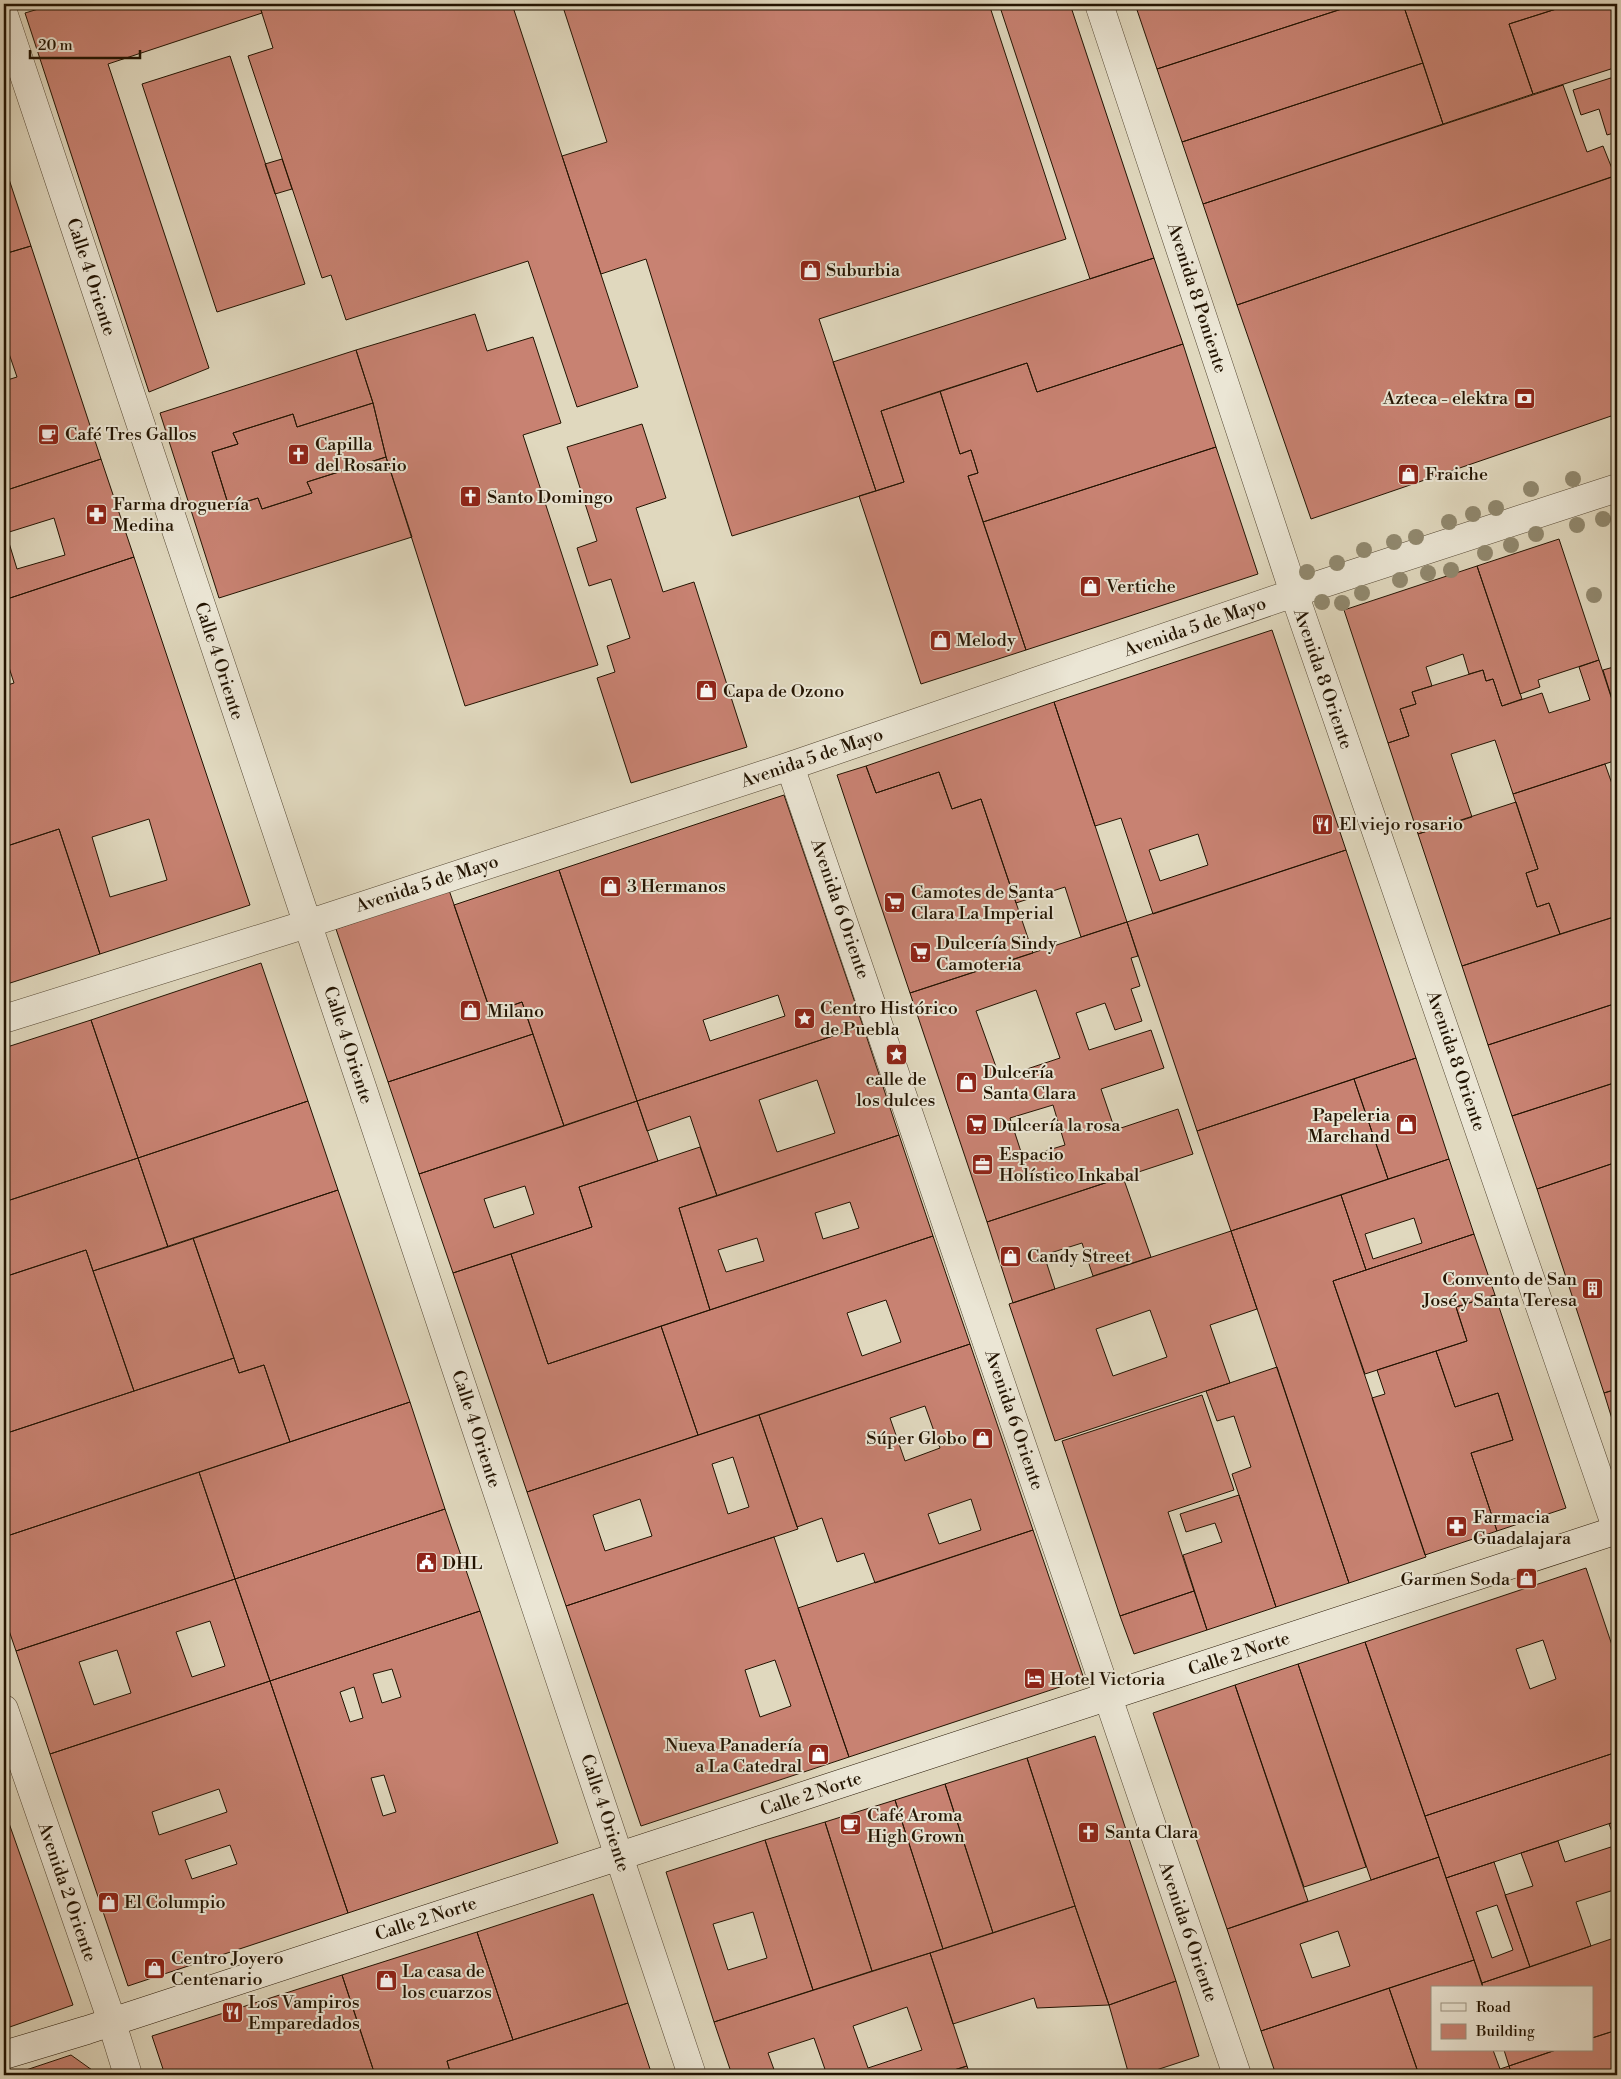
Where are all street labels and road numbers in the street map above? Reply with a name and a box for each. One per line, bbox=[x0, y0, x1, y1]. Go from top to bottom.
street label: Calle 4 Oriente bbox=[61, 215, 121, 339]
street label: Avenida 8 Poniente bbox=[1162, 219, 1232, 376]
street label: Avenida 5 de Mayo bbox=[1120, 592, 1269, 662]
street label: Calle 4 Oriente bbox=[189, 599, 249, 723]
street label: Avenida 8 Oriente bbox=[1288, 605, 1358, 752]
street label: Avenida 5 de Mayo bbox=[737, 723, 886, 793]
street label: Avenida 6 Oriente bbox=[805, 835, 875, 982]
street label: Avenida 5 de Mayo bbox=[352, 850, 501, 918]
street label: Calle 4 Oriente bbox=[318, 983, 378, 1107]
street label: Avenida 8 Oriente bbox=[1421, 987, 1491, 1134]
street label: Avenida 6 Oriente bbox=[979, 1346, 1049, 1493]
street label: Calle 4 Oriente bbox=[446, 1367, 506, 1491]
street label: Calle 2 Norte bbox=[1185, 1627, 1293, 1681]
street label: Calle 4 Oriente bbox=[575, 1751, 635, 1875]
street label: Calle 2 Norte bbox=[757, 1767, 865, 1821]
street label: Avenida 2 Oriente bbox=[32, 1818, 102, 1965]
street label: Avenida 6 Oriente bbox=[1153, 1858, 1223, 2005]
street label: Calle 2 Norte bbox=[372, 1892, 480, 1946]

